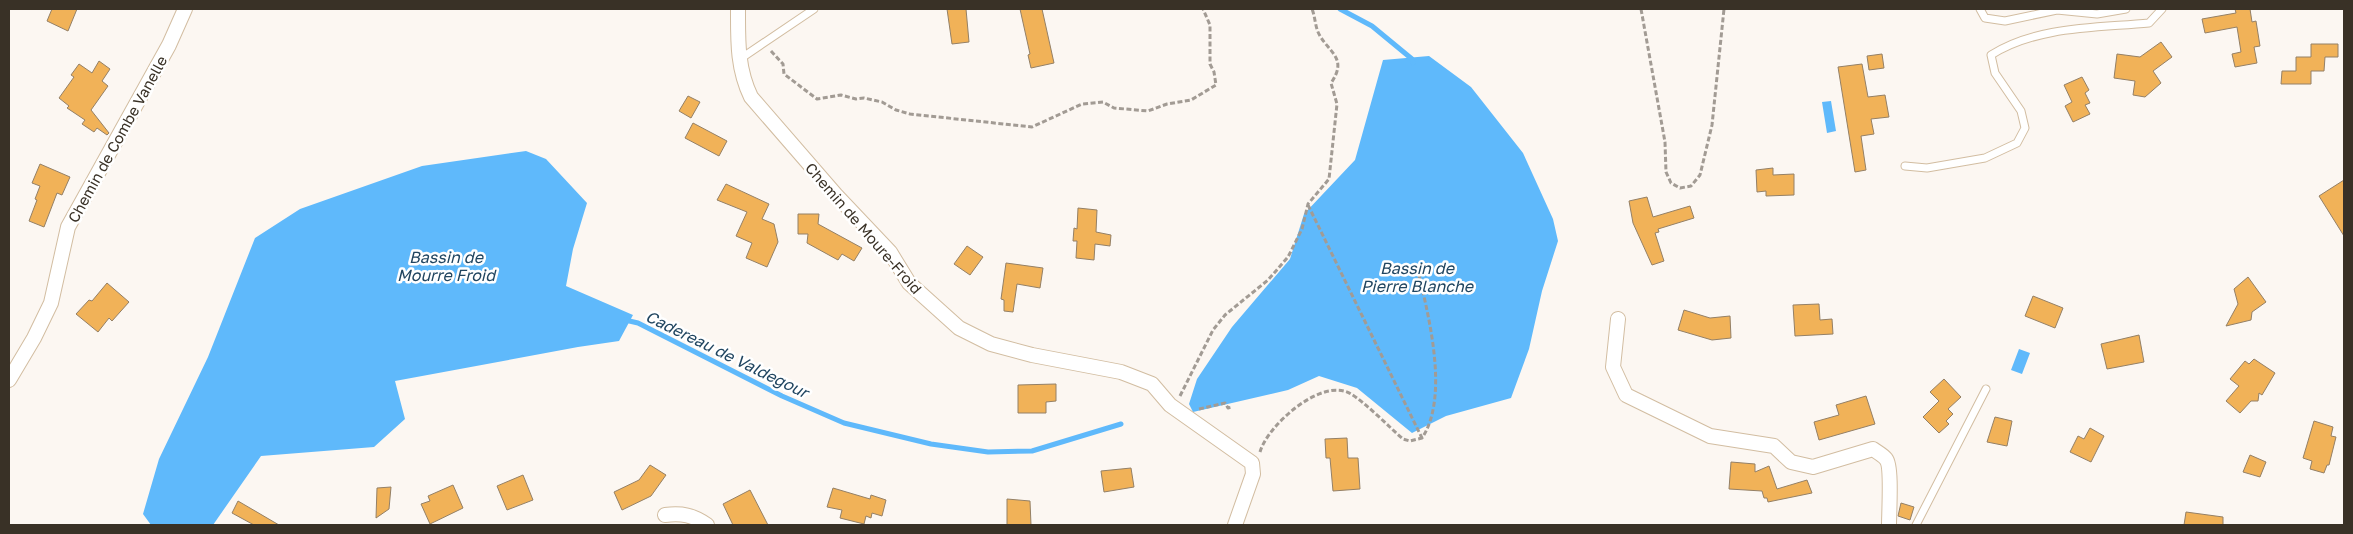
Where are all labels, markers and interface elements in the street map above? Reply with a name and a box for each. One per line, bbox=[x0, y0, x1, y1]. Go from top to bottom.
street label: Chemin de Combe Vanelle bbox=[64, 52, 171, 226]
street label: Chemin de Moure-Froid bbox=[802, 159, 926, 297]
water label: Bassin de Mourre Froid bbox=[397, 247, 497, 285]
water label: Bassin de Pierre Blanche bbox=[1361, 258, 1475, 296]
water label: Cadereau de Valdegour bbox=[642, 306, 814, 403]

